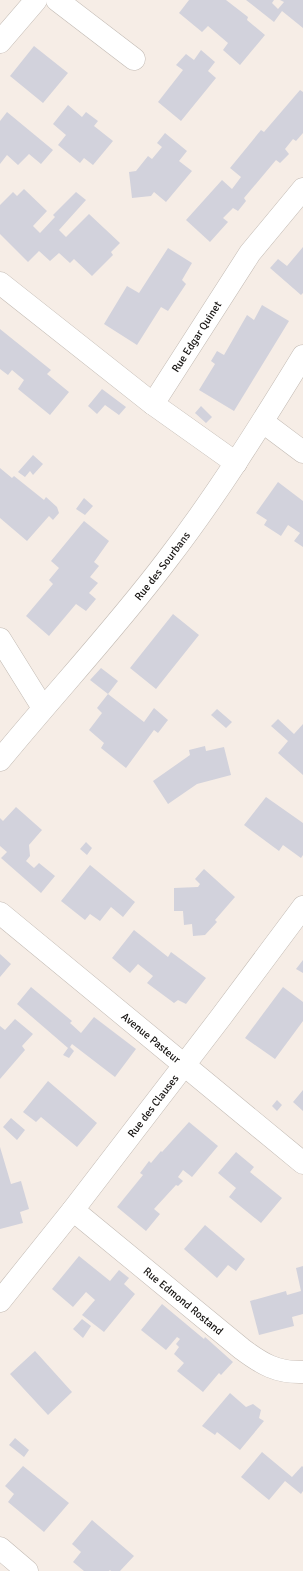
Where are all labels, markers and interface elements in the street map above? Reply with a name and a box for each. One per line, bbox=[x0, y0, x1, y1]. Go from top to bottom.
street label: Rue Edgar Quinet bbox=[169, 299, 224, 375]
street label: Rue des Sourbans bbox=[132, 529, 193, 603]
street label: Avenue Pasteur bbox=[119, 1010, 183, 1066]
street label: Rue des Clauses bbox=[125, 1072, 182, 1140]
street label: Rue Edmond Rostand bbox=[141, 1265, 226, 1338]

